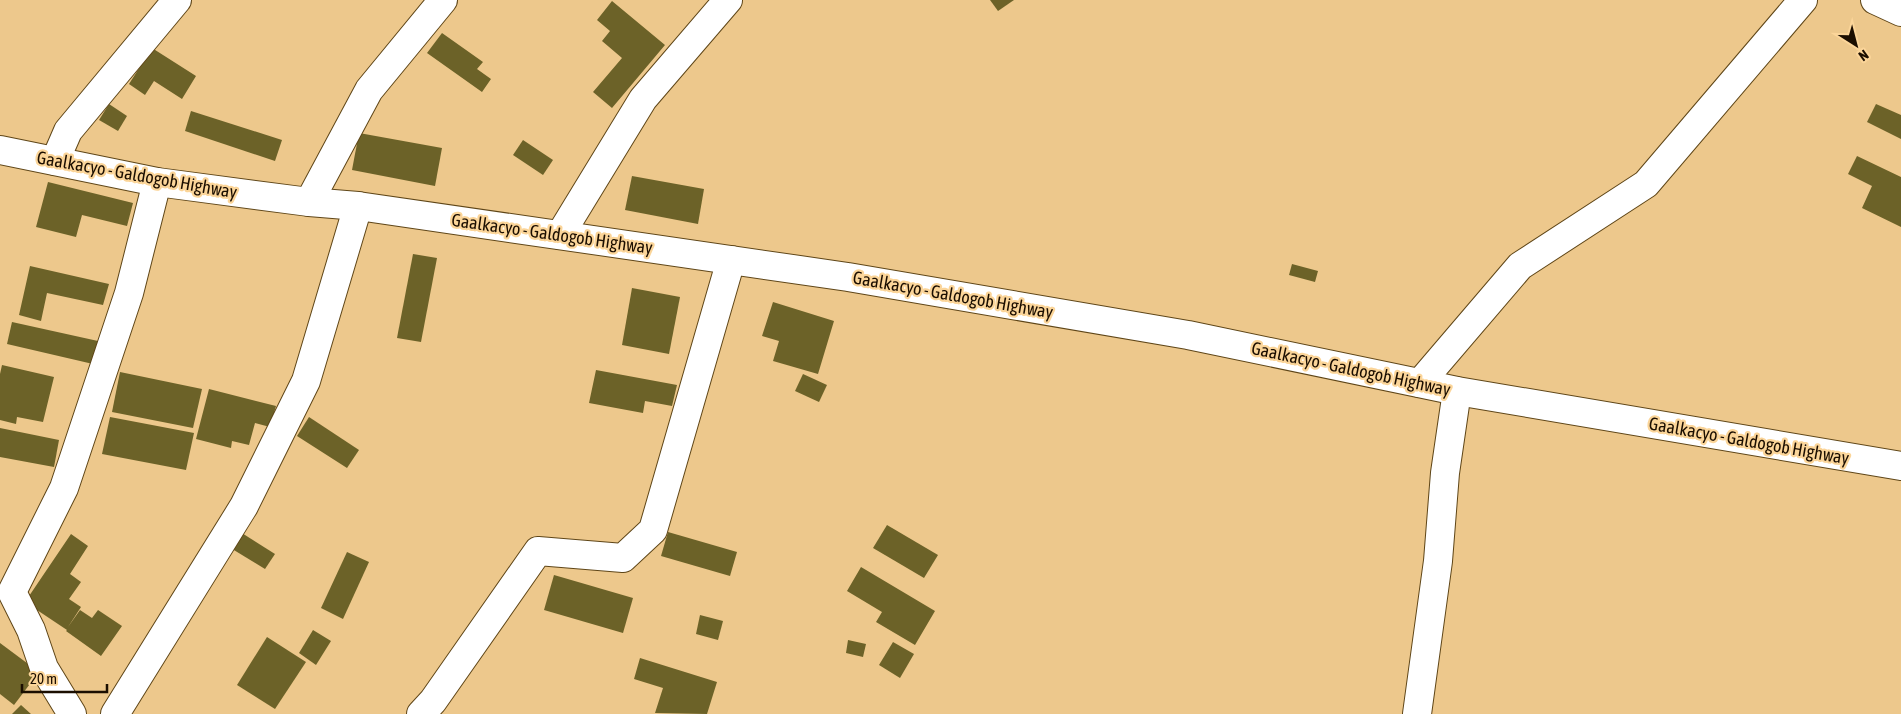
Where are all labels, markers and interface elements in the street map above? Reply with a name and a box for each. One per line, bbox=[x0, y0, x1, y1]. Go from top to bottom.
north arrow bbox=[1831, 20, 1881, 70]
text: N bbox=[1856, 47, 1872, 64]
street label: Gaalkacyo - Galdogob Highway bbox=[35, 147, 239, 202]
street label: Gaalkacyo - Galdogob Highway bbox=[450, 209, 654, 258]
street label: Gaalkacyo - Galdogob Highway bbox=[851, 267, 1055, 322]
street label: Gaalkacyo - Galdogob Highway bbox=[1250, 337, 1453, 400]
street label: Gaalkacyo - Galdogob Highway bbox=[1647, 413, 1851, 468]
scale bar bbox=[22, 662, 108, 694]
text: 20 m bbox=[30, 670, 57, 687]

